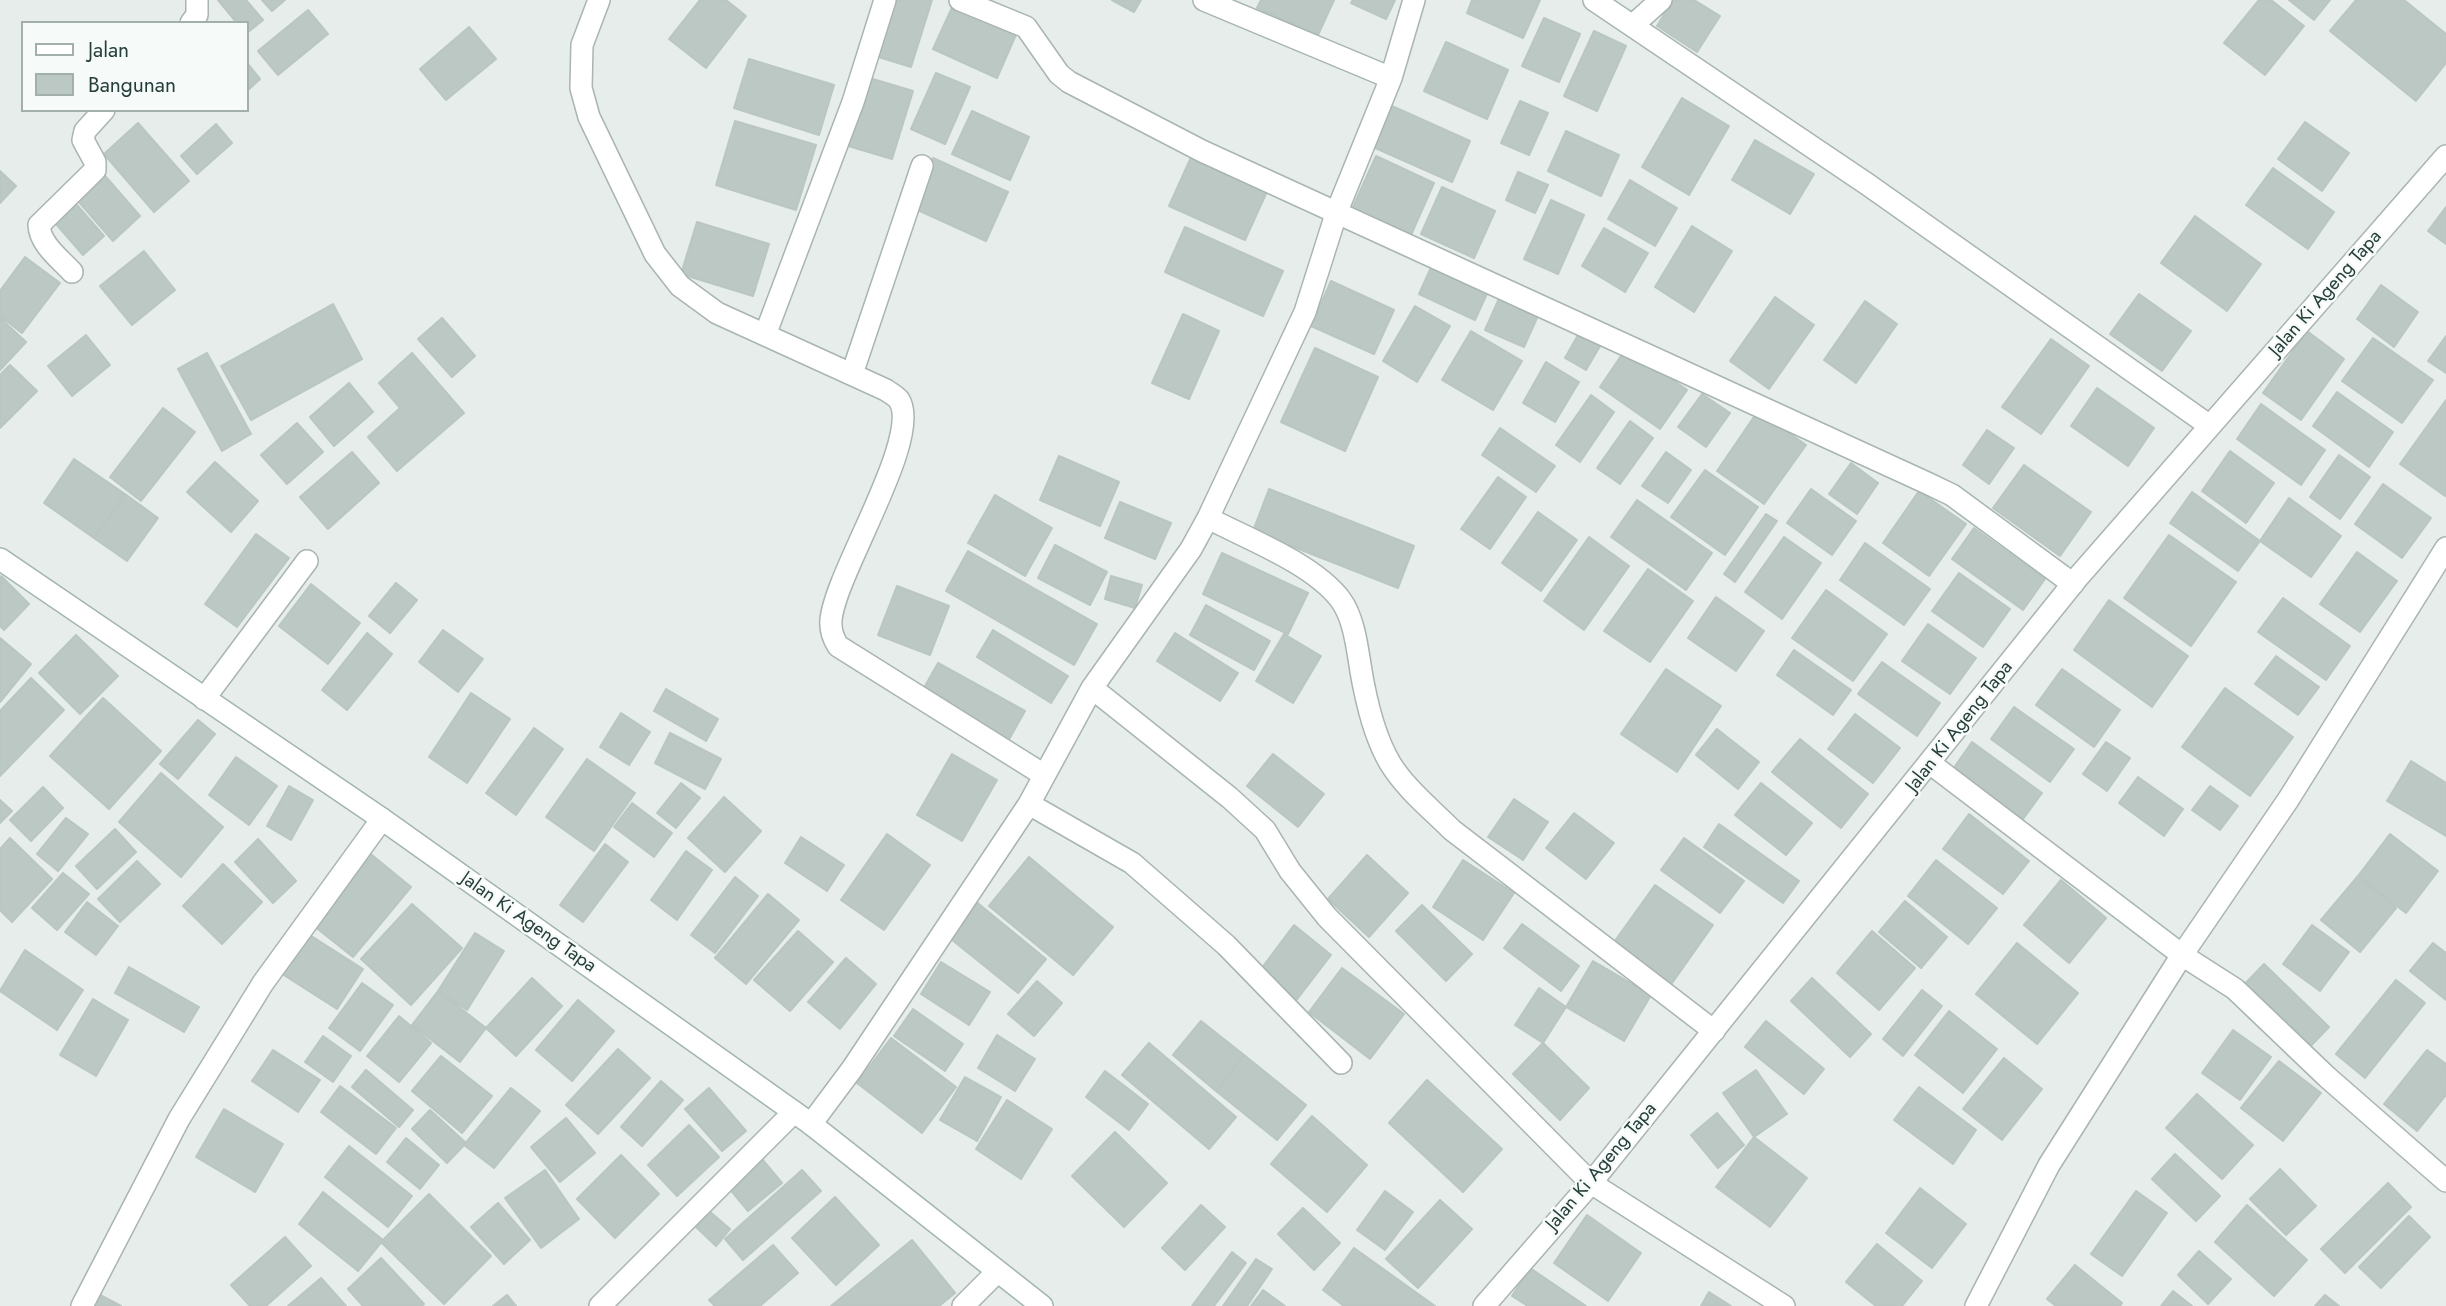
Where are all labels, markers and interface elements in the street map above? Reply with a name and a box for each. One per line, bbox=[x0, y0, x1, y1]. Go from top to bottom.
legend bbox=[21, 21, 248, 112]
text: Jalan bbox=[88, 35, 129, 65]
text: Bangunan bbox=[88, 70, 176, 100]
street label: Jalan Ki Ageng Tapa bbox=[2265, 226, 2387, 362]
street label: Jalan Ki Ageng Tapa bbox=[1902, 657, 2018, 797]
street label: Jalan Ki Ageng Tapa bbox=[456, 868, 600, 978]
street label: Jalan Ki Ageng Tapa bbox=[1542, 1098, 1662, 1236]

